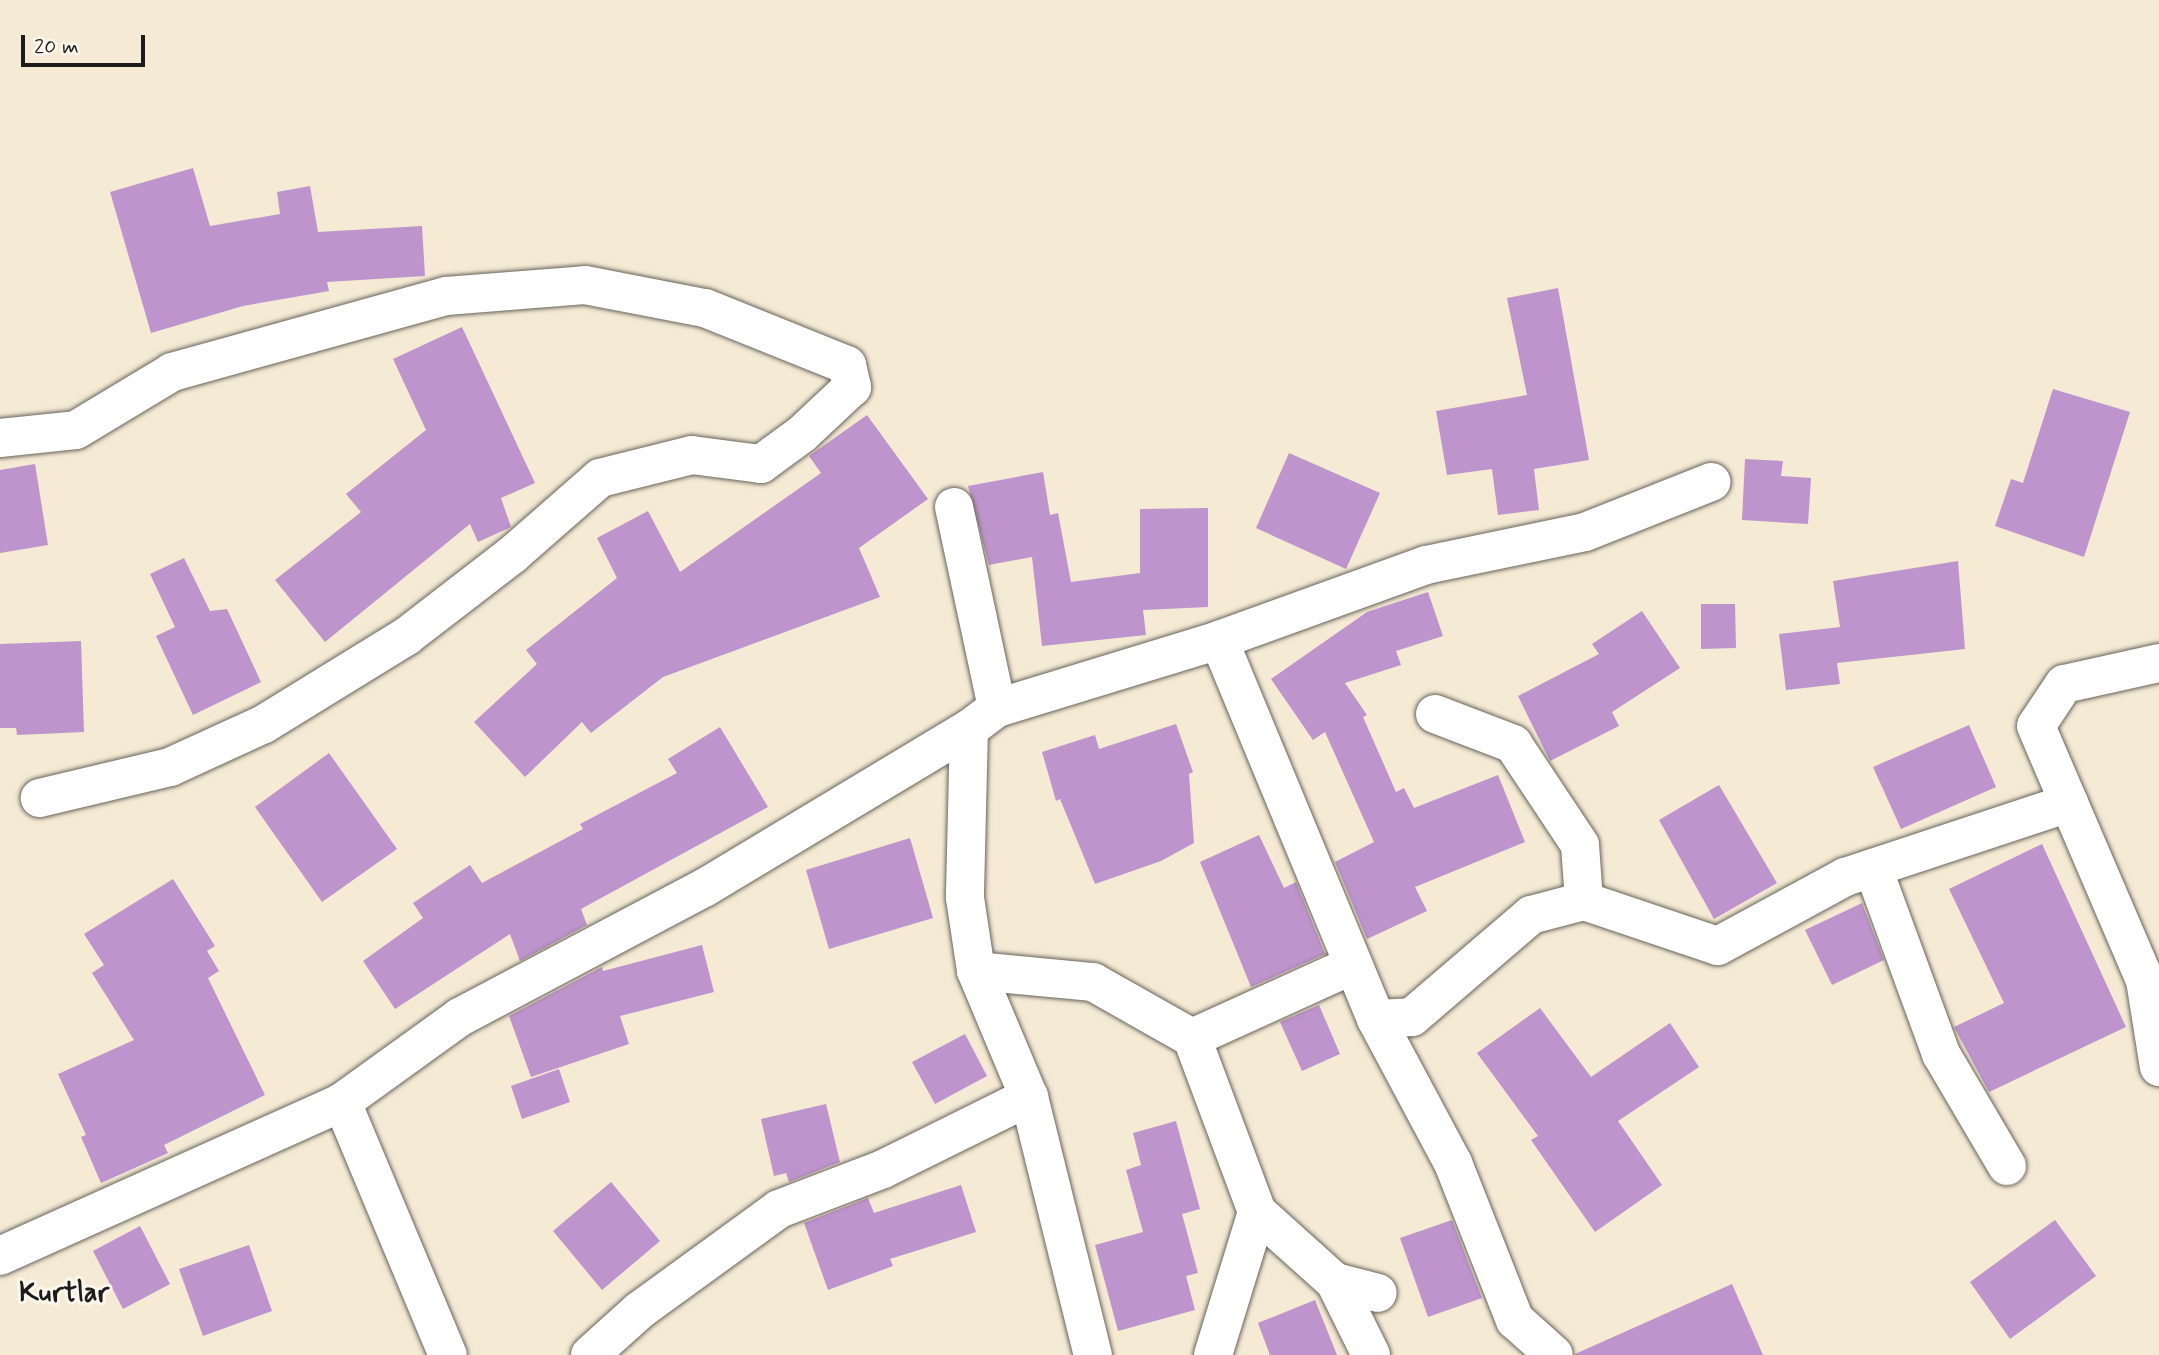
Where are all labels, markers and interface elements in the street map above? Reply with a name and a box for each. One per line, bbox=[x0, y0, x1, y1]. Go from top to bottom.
scale bar bbox=[24, 21, 149, 65]
text: 20 m bbox=[34, 33, 79, 61]
district label: Kurtlar bbox=[19, 1277, 109, 1311]

